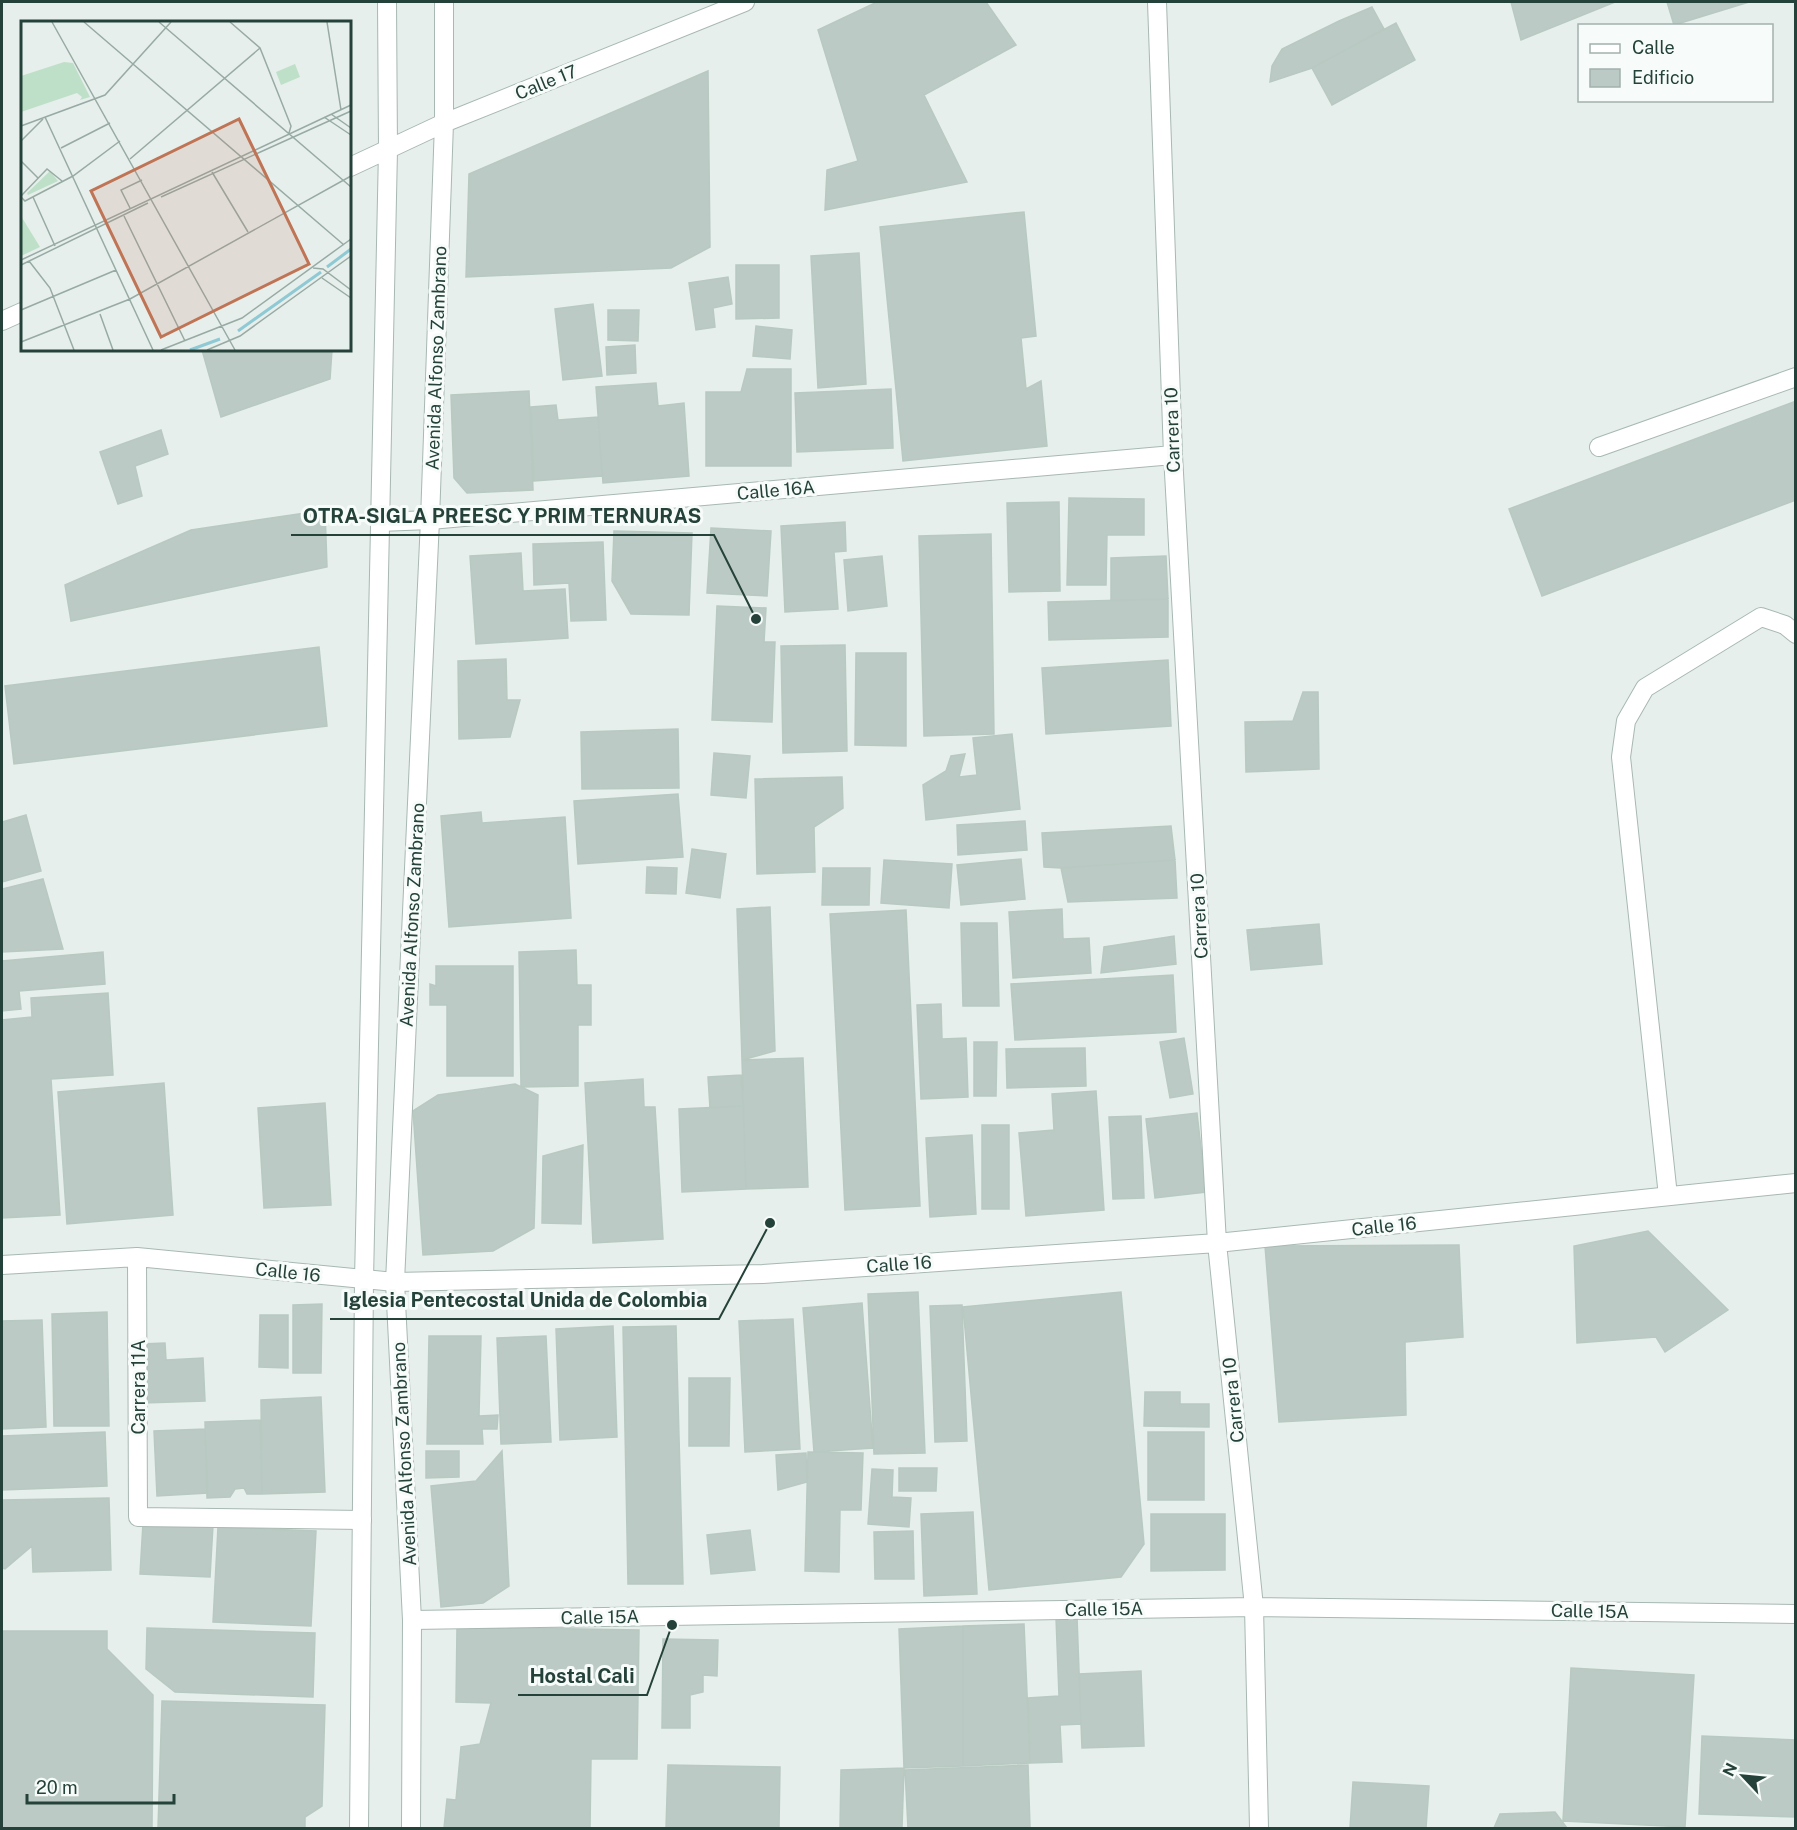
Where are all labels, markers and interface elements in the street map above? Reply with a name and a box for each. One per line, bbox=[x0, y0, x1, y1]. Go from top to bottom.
inset map bbox=[21, 21, 351, 351]
legend bbox=[1578, 24, 1773, 102]
text: Calle bbox=[1632, 37, 1675, 58]
street label: Calle 17 bbox=[512, 60, 580, 104]
text: Edificio bbox=[1632, 67, 1694, 88]
street label: Avenida Alfonso Zambrano bbox=[422, 245, 450, 471]
street label: Carrera 10 bbox=[1160, 387, 1184, 473]
street label: Calle 16A bbox=[736, 476, 816, 504]
callout: OTRA-SIGLA PREESC Y PRIM TERNURAS bbox=[291, 497, 714, 535]
text: OTRA-SIGLA PREESC Y PRIM TERNURAS bbox=[303, 504, 701, 528]
street label: Avenida Alfonso Zambrano bbox=[396, 802, 428, 1028]
street label: Carrera 10 bbox=[1186, 873, 1212, 959]
street label: Calle 16 bbox=[1350, 1212, 1418, 1240]
street label: Calle 16 bbox=[866, 1251, 932, 1277]
street label: Calle 16 bbox=[254, 1258, 322, 1286]
callout: Iglesia Pentecostal Unida de Colombia bbox=[330, 1281, 719, 1319]
text: Iglesia Pentecostal Unida de Colombia bbox=[343, 1288, 707, 1312]
street label: Carrera 11A bbox=[128, 1339, 149, 1434]
street label: Avenida Alfonso Zambrano bbox=[388, 1341, 420, 1567]
street label: Carrera 10 bbox=[1218, 1356, 1248, 1444]
street label: Calle 15A bbox=[1065, 1598, 1144, 1620]
street label: Calle 15A bbox=[1551, 1600, 1630, 1622]
street label: Calle 15A bbox=[561, 1606, 640, 1628]
callout: Hostal Cali bbox=[518, 1657, 647, 1695]
text: Hostal Cali bbox=[529, 1664, 635, 1688]
north arrow bbox=[1713, 1746, 1773, 1806]
text: N bbox=[1719, 1760, 1741, 1779]
scale bar bbox=[27, 1767, 174, 1805]
text: 20 m bbox=[36, 1777, 78, 1798]

